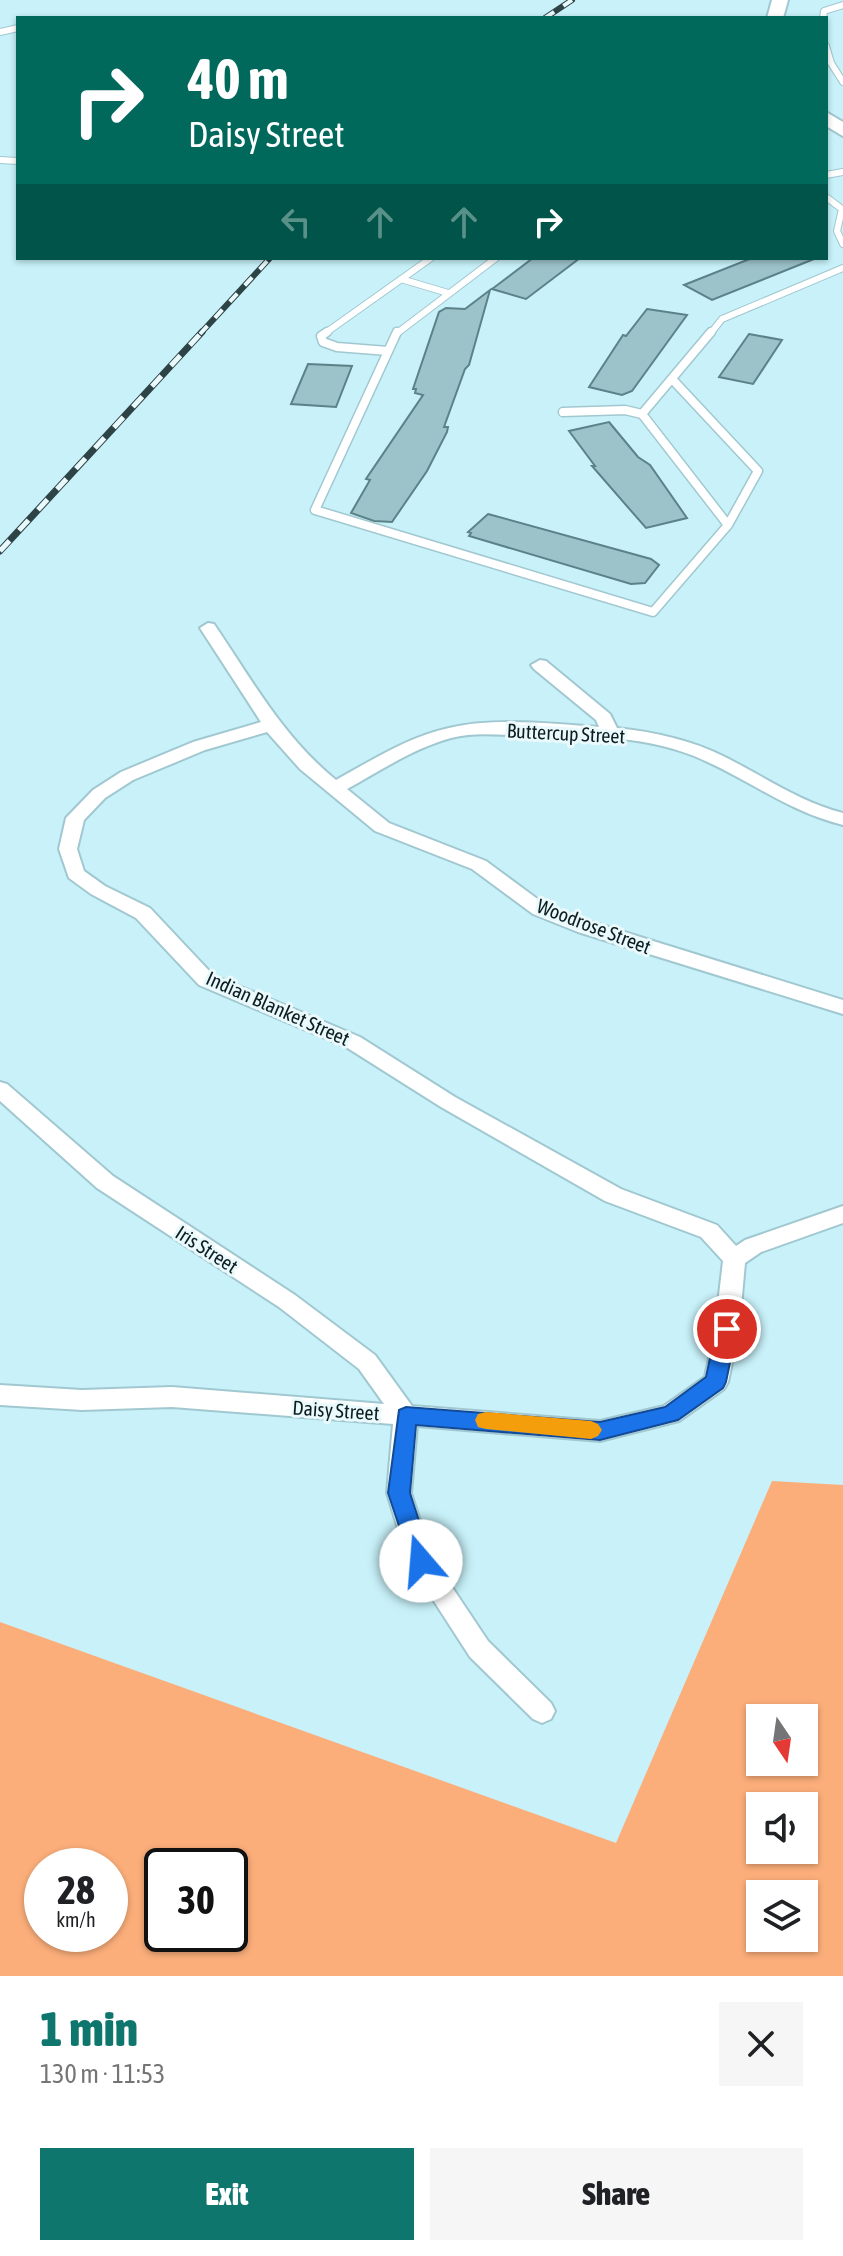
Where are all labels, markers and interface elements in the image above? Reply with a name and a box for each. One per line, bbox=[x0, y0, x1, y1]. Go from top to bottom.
text: 40 m bbox=[188, 47, 289, 111]
icon: right bbox=[56, 48, 160, 152]
text: Daisy Street bbox=[188, 113, 345, 155]
icon: left bbox=[274, 200, 318, 244]
icon: ahead bbox=[358, 200, 402, 244]
icon: ahead bbox=[442, 200, 486, 244]
icon: right bbox=[526, 200, 570, 244]
street label: Buttercup Street bbox=[506, 718, 626, 748]
street label: Woodrose Street bbox=[534, 894, 654, 958]
street label: Indian Blanket Street bbox=[203, 966, 353, 1050]
street label: Iris Street bbox=[172, 1220, 243, 1278]
pin bbox=[693, 1295, 761, 1363]
icon: arrive bbox=[705, 1307, 749, 1351]
street label: Daisy Street bbox=[292, 1395, 380, 1425]
position arrow bbox=[379, 1519, 463, 1603]
north arrow bbox=[746, 1704, 818, 1776]
map controls bbox=[746, 1704, 818, 1952]
button: sound bbox=[746, 1792, 818, 1864]
speed limit sign: 30 bbox=[144, 1848, 248, 1952]
text: 28 bbox=[57, 1867, 95, 1912]
button: layers bbox=[746, 1880, 818, 1952]
text: km/h bbox=[56, 1908, 96, 1931]
text: 1 min bbox=[40, 2001, 138, 2056]
button: close bbox=[719, 2002, 803, 2086]
text: 130 m · 11:53 bbox=[40, 2059, 165, 2089]
button: Exit bbox=[40, 2148, 414, 2240]
button: Share bbox=[430, 2148, 803, 2240]

